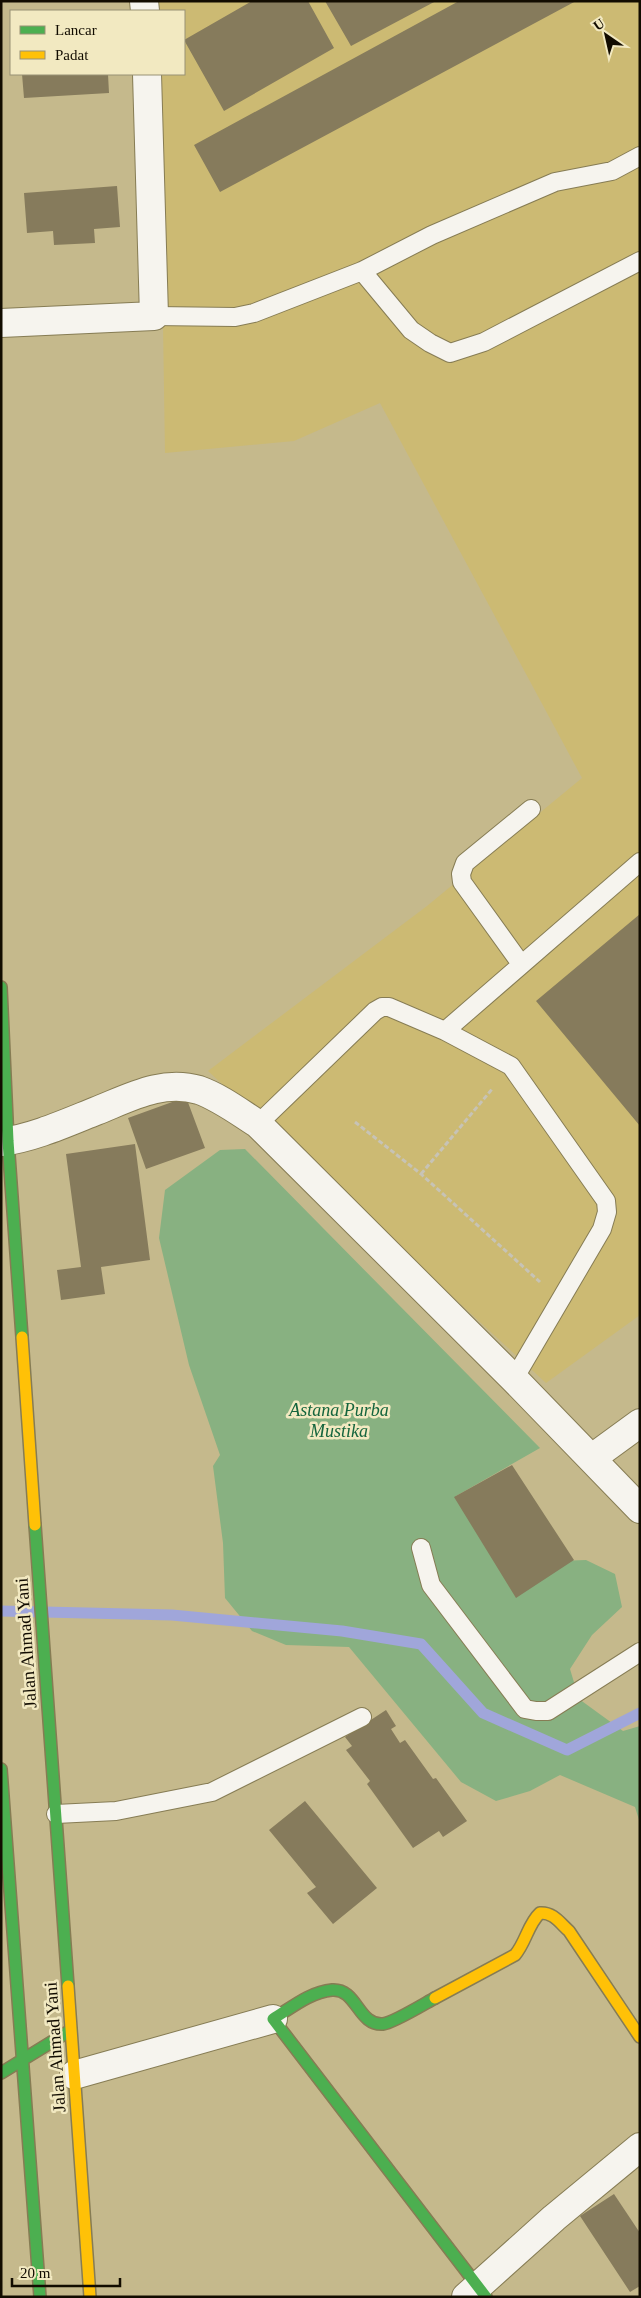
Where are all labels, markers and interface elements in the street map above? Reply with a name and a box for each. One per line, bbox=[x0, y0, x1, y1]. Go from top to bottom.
legend bbox=[10, 10, 185, 75]
north arrow bbox=[581, 10, 631, 60]
text: U bbox=[591, 16, 607, 34]
text: Lancar bbox=[55, 22, 97, 38]
text: Padat bbox=[55, 47, 89, 63]
park label: Astana Purba Mustika bbox=[288, 1400, 389, 1441]
street label: Jalan Ahmad Yani bbox=[11, 1577, 41, 1709]
street label: Jalan Ahmad Yani bbox=[40, 1981, 70, 2113]
scale bar bbox=[12, 2256, 120, 2288]
text: 20 m bbox=[20, 2265, 51, 2281]

